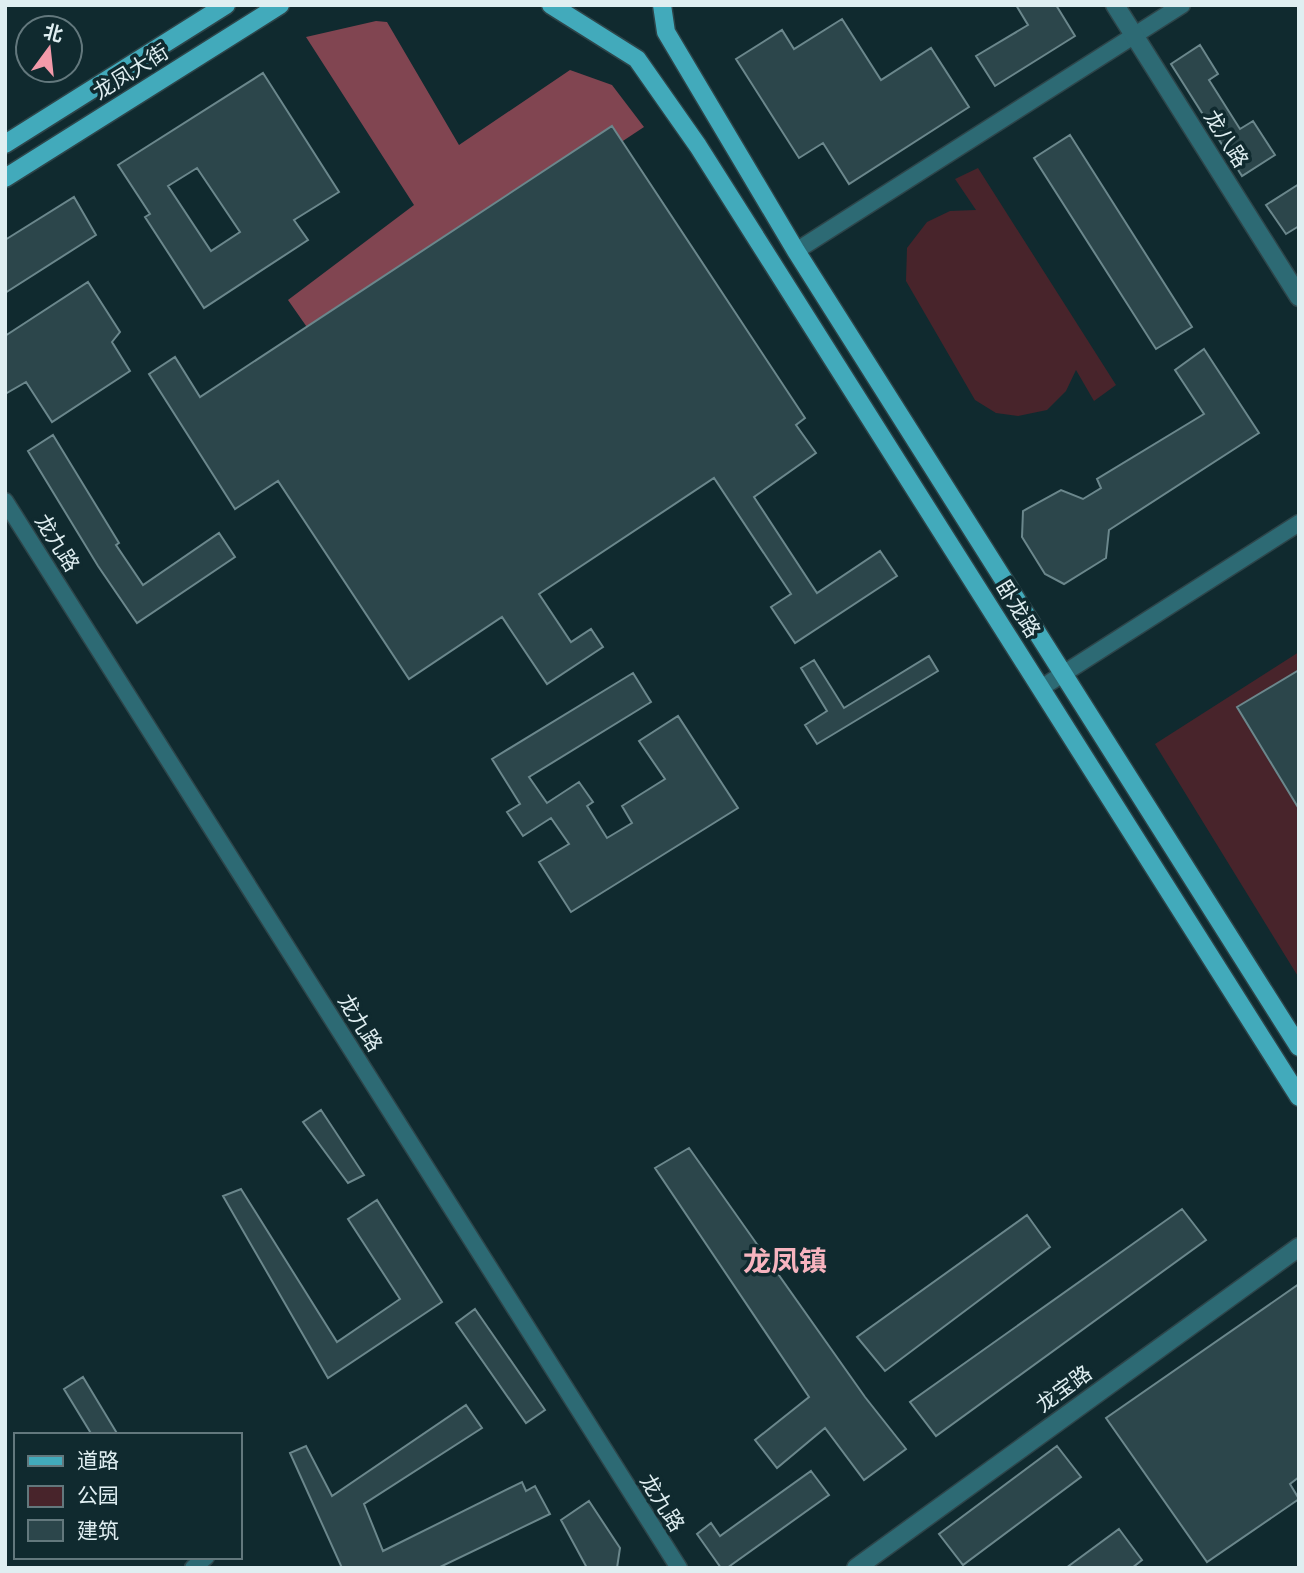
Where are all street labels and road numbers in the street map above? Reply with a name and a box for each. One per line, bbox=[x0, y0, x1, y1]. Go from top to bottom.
street label: 龙凤大街 bbox=[87, 37, 174, 105]
street label: 龙八路 bbox=[1198, 104, 1255, 173]
street label: 龙九路 bbox=[29, 508, 86, 577]
street label: 卧龙路 bbox=[990, 574, 1047, 643]
street label: 龙九路 bbox=[332, 988, 389, 1057]
street label: 龙宝路 bbox=[1030, 1358, 1097, 1418]
street label: 龙九路 bbox=[634, 1468, 691, 1537]

